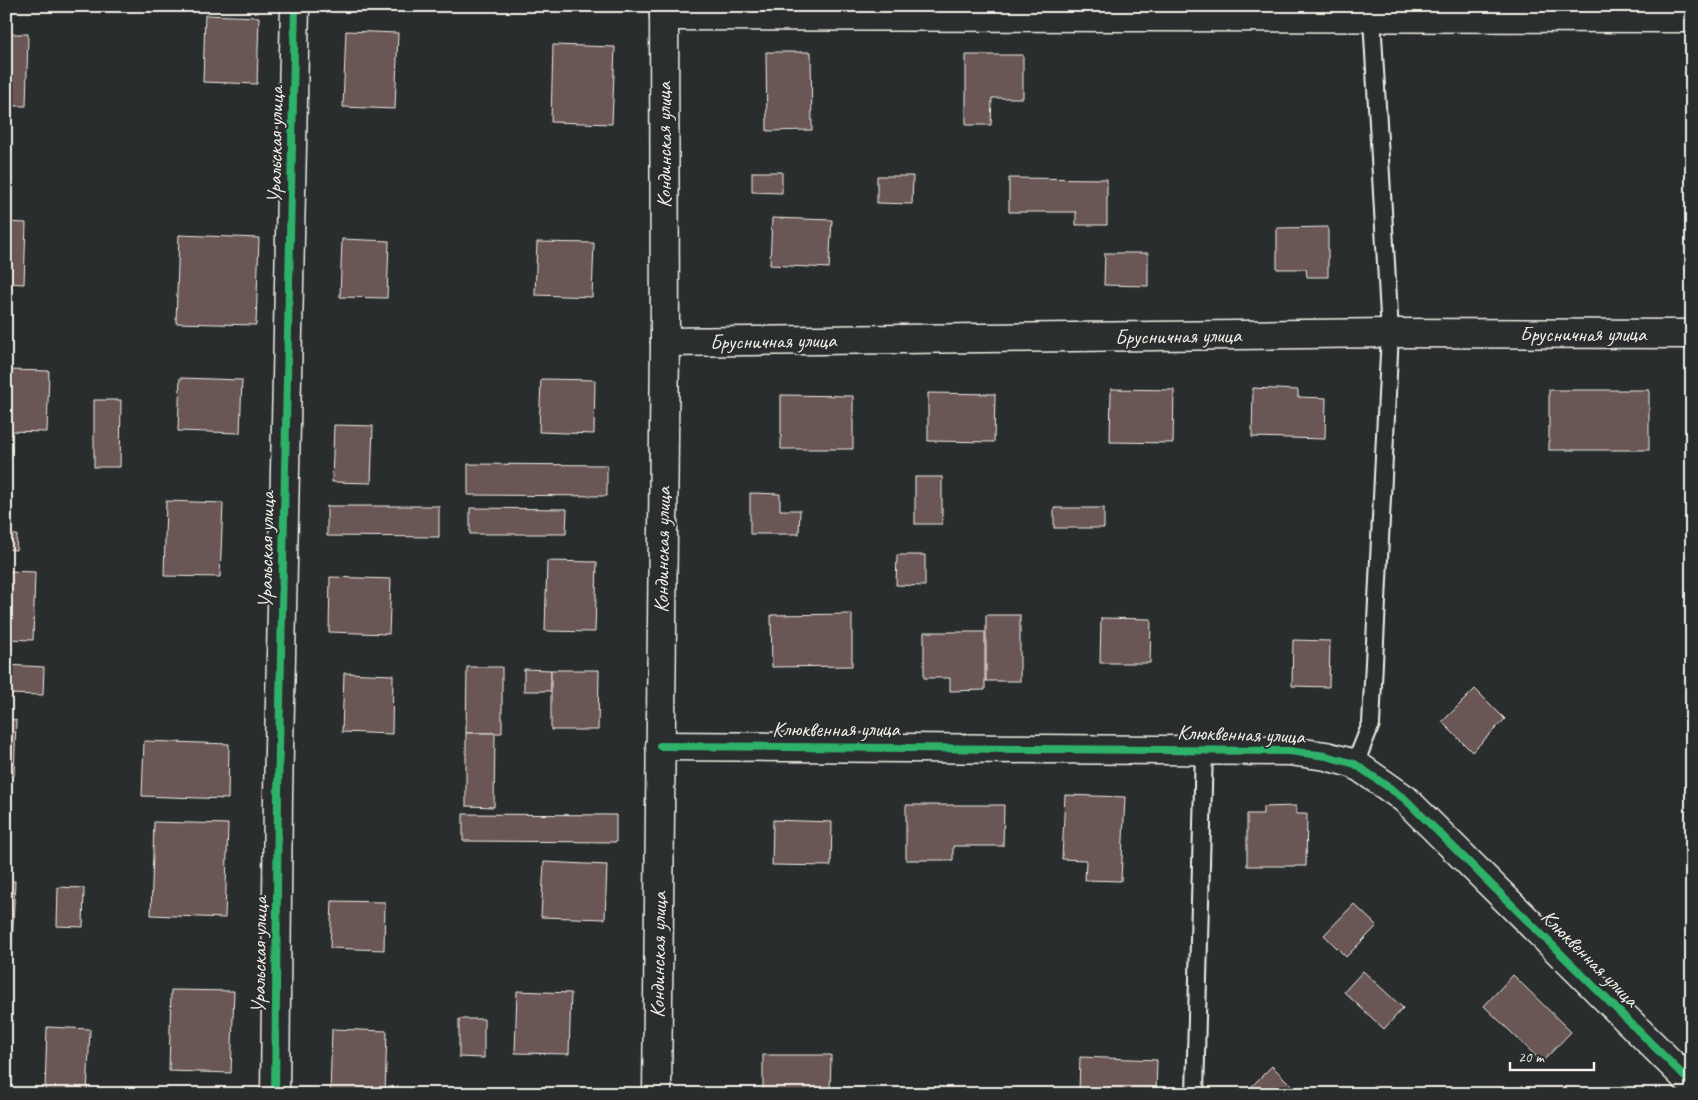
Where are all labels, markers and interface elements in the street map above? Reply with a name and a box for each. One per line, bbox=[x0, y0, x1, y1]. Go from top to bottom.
street label: Кондинская улица bbox=[651, 80, 677, 208]
street label: Уральская улица bbox=[261, 84, 289, 204]
street label: Брусничная улица bbox=[1520, 321, 1648, 347]
street label: Брусничная улица bbox=[1115, 322, 1243, 350]
street label: Брусничная улица bbox=[710, 327, 838, 355]
street label: Кондинская улица bbox=[648, 485, 676, 613]
street label: Уральская улица bbox=[252, 489, 280, 609]
street label: Клюквенная улица bbox=[772, 716, 902, 742]
street label: Клюквенная улица bbox=[1177, 719, 1307, 749]
street label: Кондинская улица bbox=[644, 890, 672, 1018]
street label: Уральская улица bbox=[245, 894, 273, 1014]
street label: Клюквенная улица bbox=[1536, 904, 1646, 1014]
scale bar bbox=[1510, 1040, 1594, 1072]
text: 20 m bbox=[1518, 1048, 1545, 1067]

